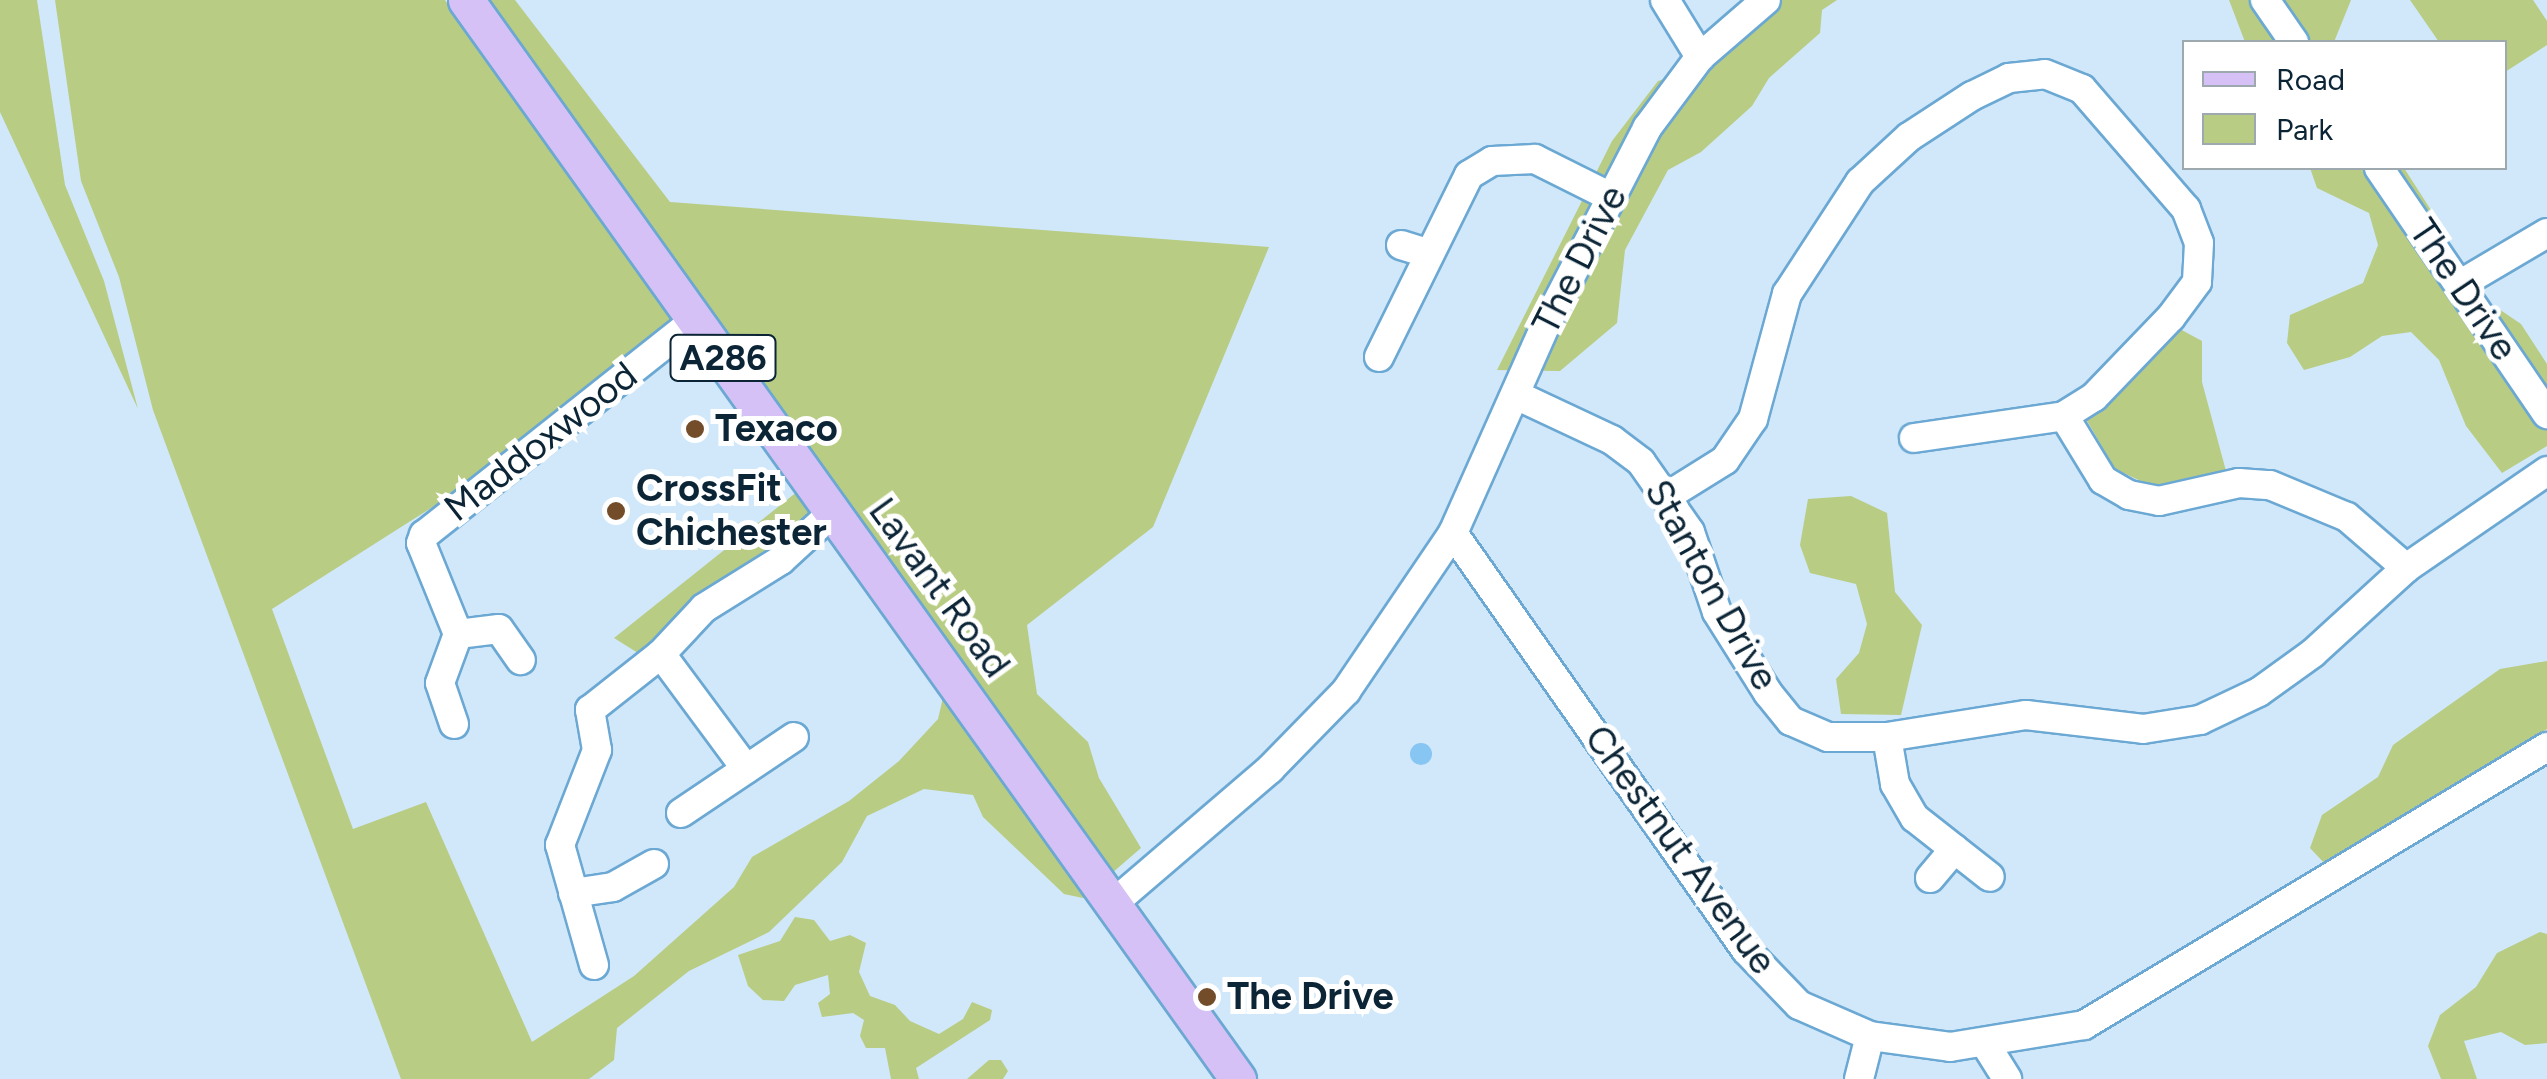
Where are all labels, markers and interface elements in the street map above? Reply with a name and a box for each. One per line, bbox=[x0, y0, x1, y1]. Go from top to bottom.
legend bbox=[2182, 40, 2507, 170]
text: Road bbox=[2276, 61, 2345, 98]
text: Park bbox=[2276, 111, 2333, 148]
street label: The Drive bbox=[1523, 178, 1637, 342]
street label: The Drive bbox=[2399, 211, 2527, 369]
road number: A286 bbox=[668, 328, 778, 388]
street label: Maddoxwood bbox=[436, 353, 646, 531]
place label: Texaco bbox=[715, 406, 838, 452]
marker: Texaco bbox=[684, 418, 706, 440]
place label: CrossFit Chichester bbox=[636, 466, 827, 556]
street label: Stanton Drive bbox=[1635, 472, 1787, 698]
street label: Lavant Road bbox=[859, 490, 1019, 686]
marker: CrossFit Chichester bbox=[605, 500, 627, 522]
street label: Chestnut Avenue bbox=[1575, 717, 1785, 983]
place label: The Drive bbox=[1227, 974, 1393, 1020]
marker: The Drive bbox=[1196, 986, 1218, 1008]

